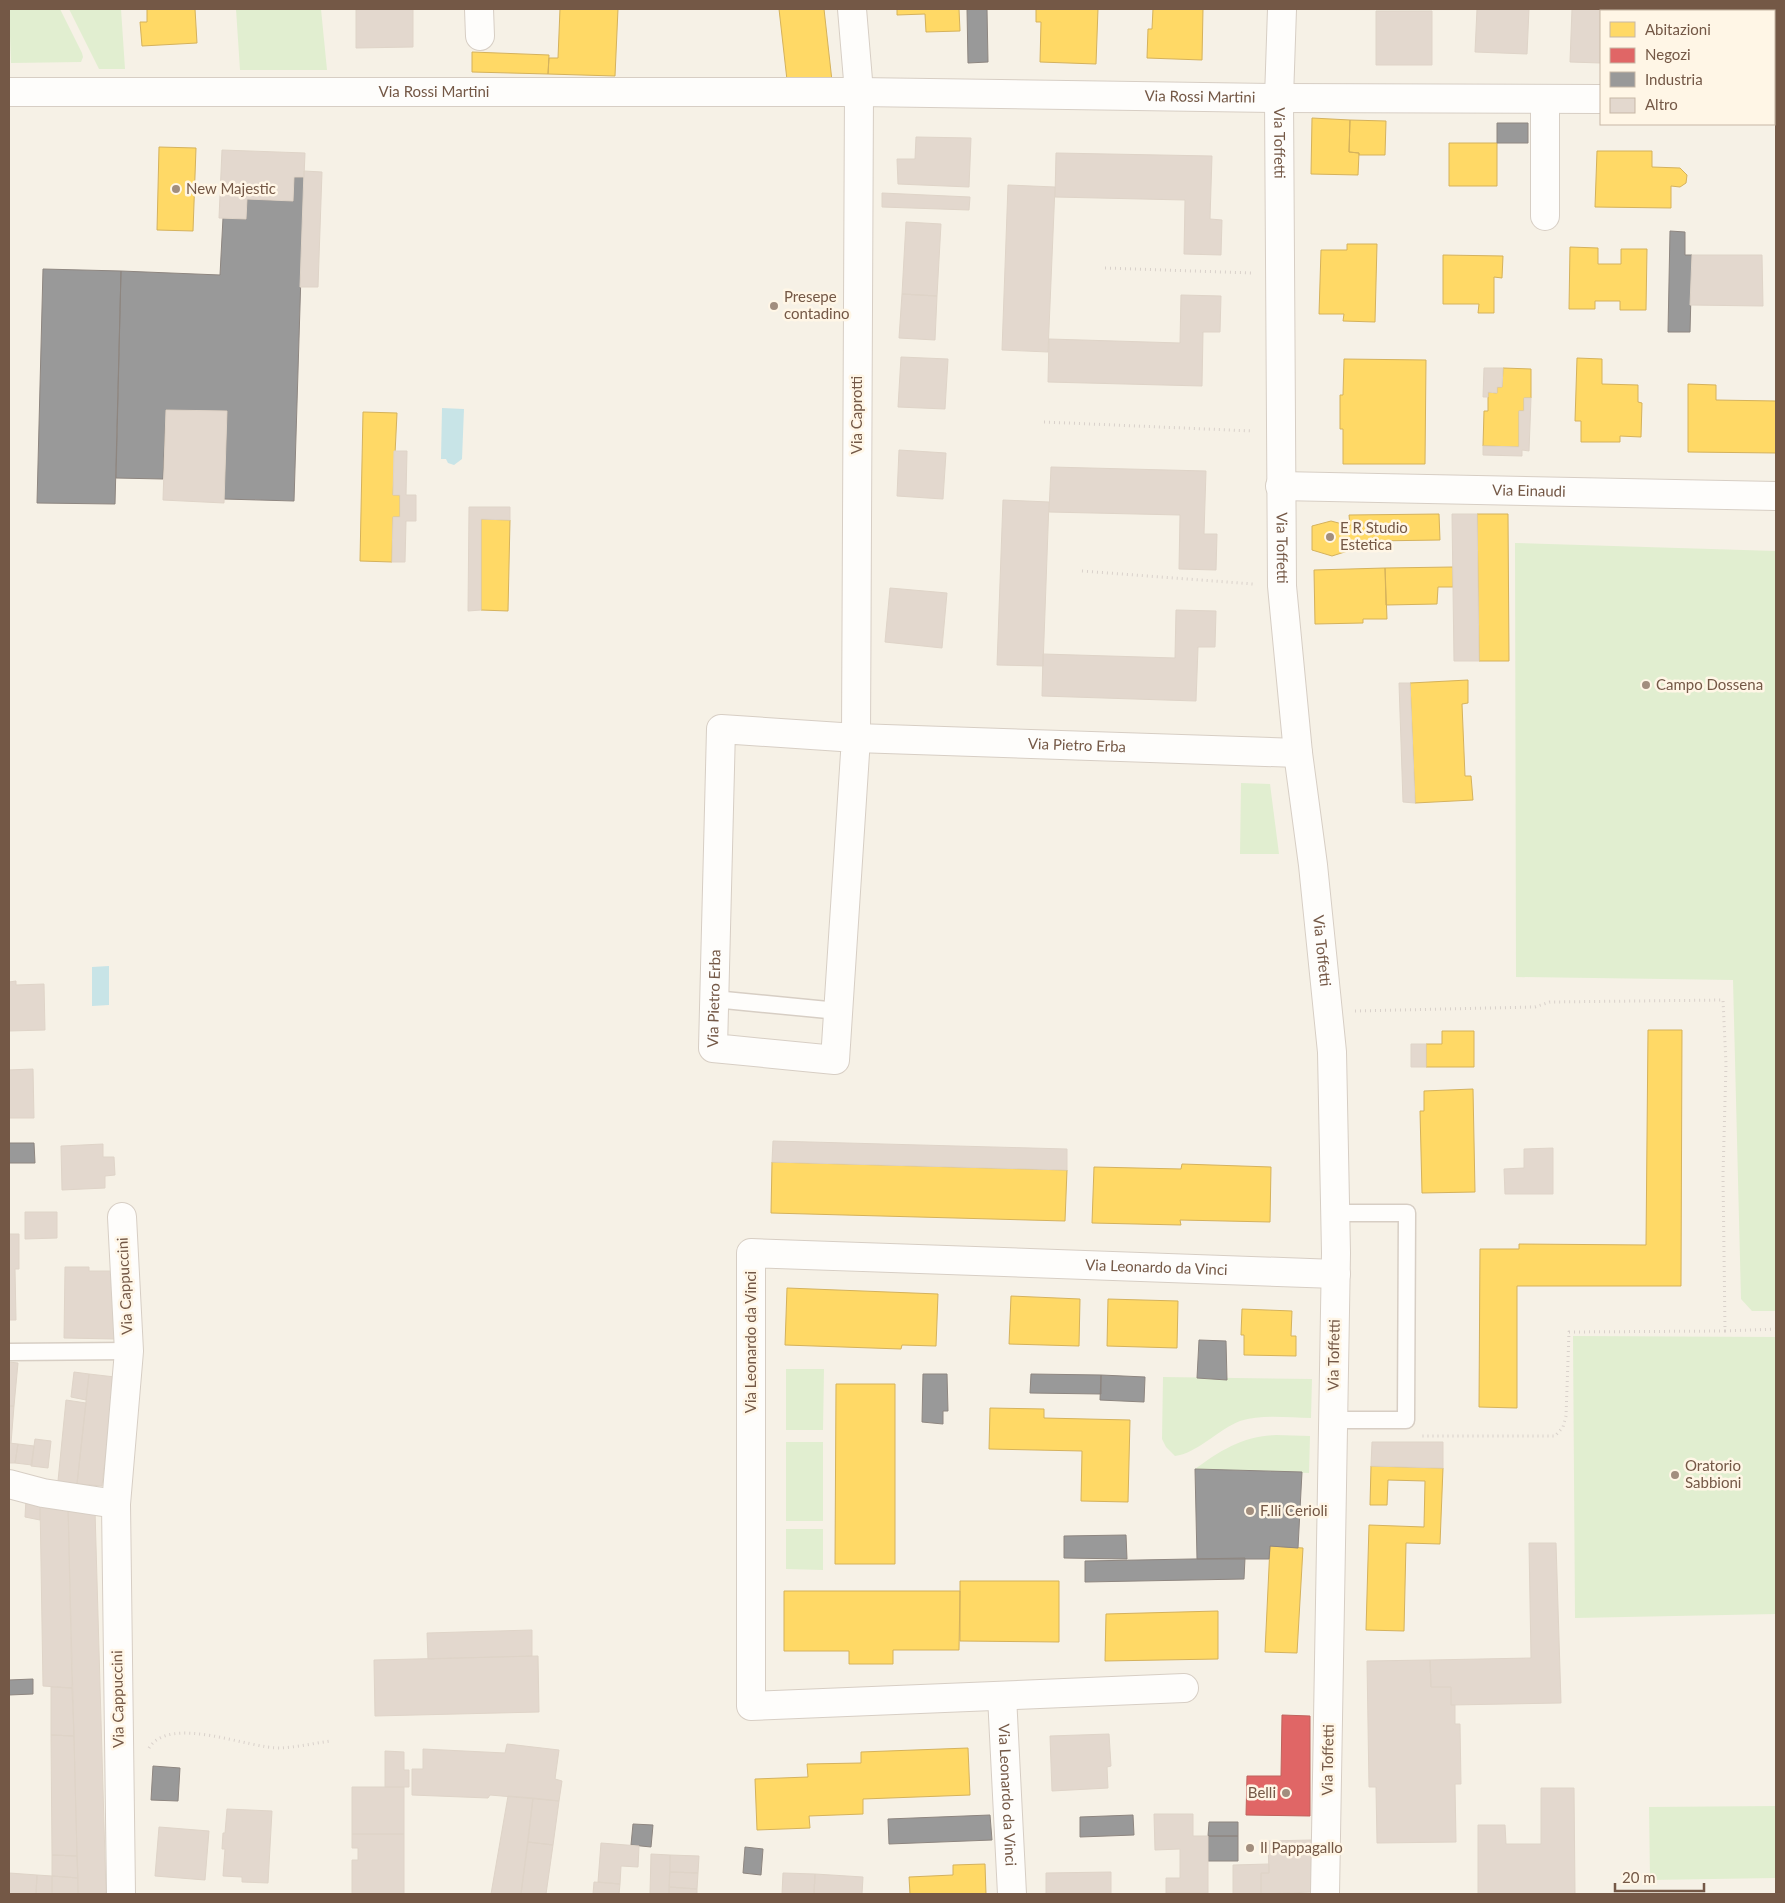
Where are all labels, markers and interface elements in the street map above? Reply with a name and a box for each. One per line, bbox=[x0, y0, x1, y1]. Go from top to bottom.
legend bbox=[1600, 10, 1775, 125]
text: Abitazioni bbox=[1645, 20, 1711, 38]
text: Negozi bbox=[1645, 45, 1691, 63]
text: Industria bbox=[1645, 70, 1703, 88]
street label: Via Rossi Martini bbox=[379, 82, 489, 100]
street label: Via Rossi Martini bbox=[1144, 86, 1256, 106]
text: Altro bbox=[1645, 95, 1678, 113]
street label: Via Toffetti bbox=[1271, 107, 1289, 179]
place label: New Majestic bbox=[186, 179, 276, 197]
marker: New Majestic bbox=[170, 183, 182, 195]
place label: Presepe contadino bbox=[784, 287, 850, 322]
marker: Presepe contadino bbox=[768, 300, 780, 312]
street label: Via Caprotti bbox=[847, 376, 865, 454]
street label: Via Einaudi bbox=[1492, 480, 1566, 500]
street label: Via Toffetti bbox=[1274, 512, 1292, 584]
place label: E R Studio Estetica bbox=[1340, 518, 1408, 553]
marker: E R Studio Estetica bbox=[1324, 531, 1336, 543]
place label: Campo Dossena bbox=[1656, 675, 1763, 693]
marker: Campo Dossena bbox=[1640, 679, 1652, 691]
street label: Via Pietro Erba bbox=[1028, 734, 1126, 755]
street label: Via Toffetti bbox=[1310, 914, 1335, 987]
street label: Via Pietro Erba bbox=[703, 949, 723, 1048]
street label: Via Cappuccini bbox=[112, 1237, 136, 1335]
street label: Via Leonardo da Vinci bbox=[1085, 1255, 1228, 1278]
street label: Via Leonardo da Vinci bbox=[741, 1271, 759, 1413]
street label: Via Toffetti bbox=[1323, 1319, 1343, 1391]
place label: Oratorio Sabbioni bbox=[1685, 1456, 1741, 1491]
marker: Oratorio Sabbioni bbox=[1669, 1469, 1681, 1481]
place label: F.lli Cerioli bbox=[1260, 1501, 1328, 1519]
marker: F.lli Cerioli bbox=[1244, 1505, 1256, 1517]
street label: Via Cappuccini bbox=[107, 1650, 127, 1748]
street label: Via Leonardo da Vinci bbox=[995, 1723, 1021, 1866]
street label: Via Toffetti bbox=[1317, 1724, 1337, 1796]
place label: Belli bbox=[1248, 1783, 1276, 1801]
marker: Belli bbox=[1280, 1787, 1292, 1799]
place label: Il Pappagallo bbox=[1260, 1838, 1343, 1856]
marker: Il Pappagallo bbox=[1244, 1842, 1256, 1854]
scale bar bbox=[1615, 1860, 1704, 1892]
text: 20 m bbox=[1622, 1868, 1656, 1886]

